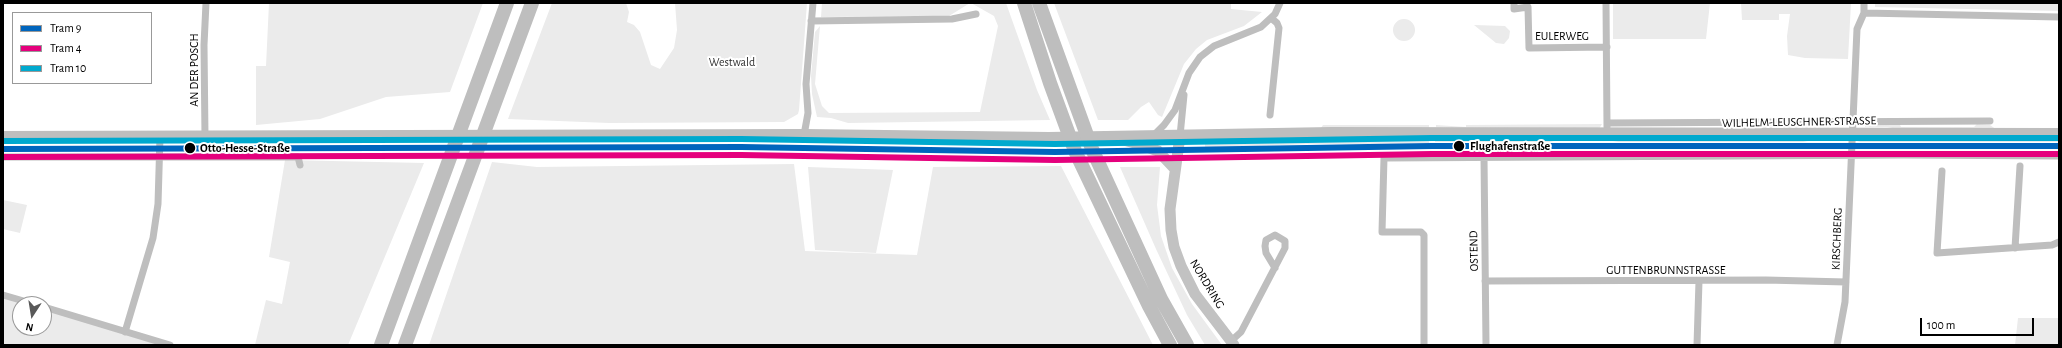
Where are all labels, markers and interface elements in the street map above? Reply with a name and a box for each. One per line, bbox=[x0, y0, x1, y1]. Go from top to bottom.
legend bbox=[12, 12, 152, 84]
text: Tram 9 bbox=[50, 22, 82, 34]
street label: EULERWEG bbox=[1535, 29, 1589, 43]
street label: AN DER POSCH bbox=[187, 33, 201, 107]
text: Tram 4 bbox=[50, 42, 82, 54]
park label: Westwald bbox=[709, 55, 755, 69]
text: Tram 10 bbox=[50, 62, 86, 74]
street label: WILHELM-LEUSCHNER-STRASSE bbox=[1722, 113, 1876, 131]
marker: Flughafenstraße bbox=[1452, 139, 1466, 153]
place label: Flughafenstraße bbox=[1470, 139, 1550, 153]
marker: Otto-Hesse-Straße bbox=[183, 141, 197, 155]
place label: Otto-Hesse-Straße bbox=[200, 141, 290, 155]
street label: KIRSCHBERG bbox=[1829, 208, 1845, 270]
street label: OSTEND bbox=[1466, 231, 1482, 271]
street label: NORDRING bbox=[1187, 257, 1227, 311]
street label: GUTTENBRUNNSTRASSE bbox=[1606, 263, 1726, 277]
north arrow bbox=[12, 296, 52, 336]
scale bar bbox=[1922, 310, 2036, 336]
text: 100 m bbox=[1927, 319, 1955, 331]
text: N bbox=[25, 321, 34, 333]

